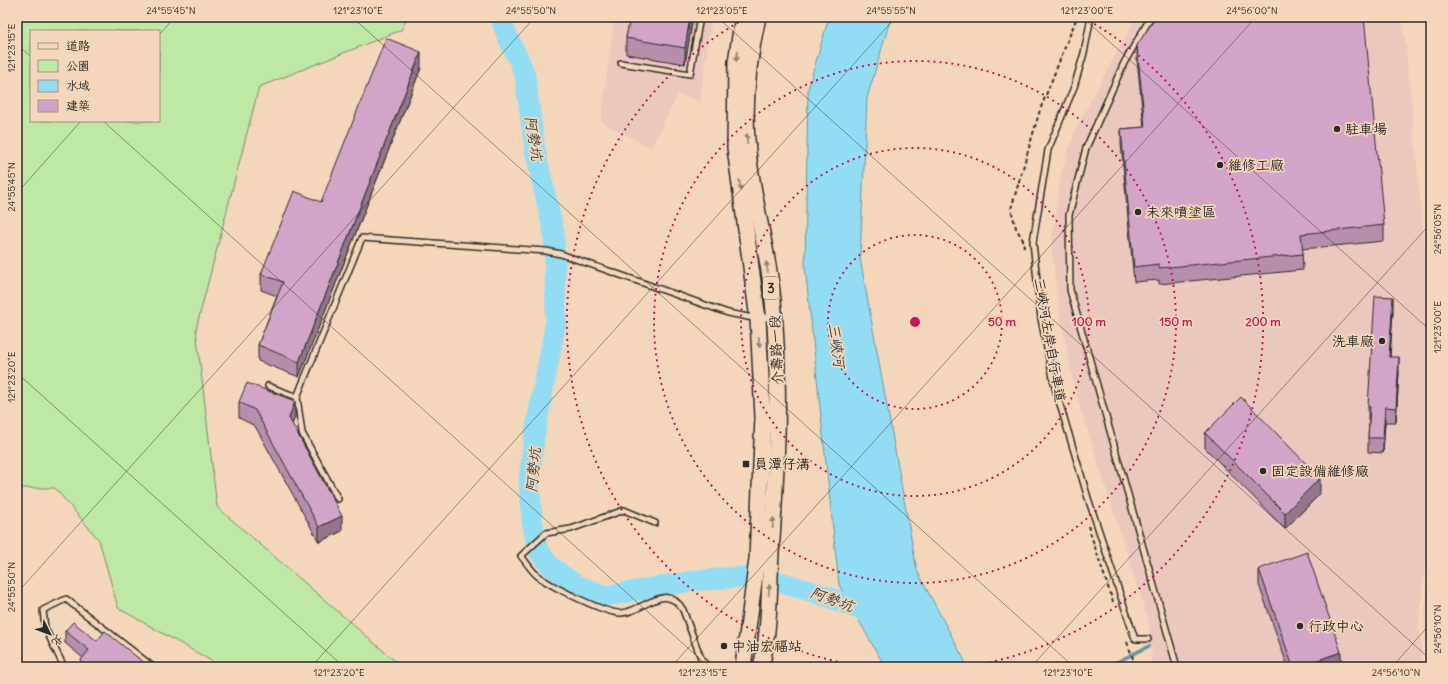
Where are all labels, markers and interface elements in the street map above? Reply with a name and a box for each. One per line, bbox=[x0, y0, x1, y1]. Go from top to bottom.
text: 24°55'45"N bbox=[146, 4, 196, 17]
text: 121°23'10"E bbox=[333, 4, 383, 17]
text: 24°55'50"N bbox=[506, 4, 556, 17]
text: 121°23'05"E bbox=[696, 4, 748, 17]
text: 24°55'55"N bbox=[866, 4, 916, 17]
text: 121°23'00"E bbox=[1061, 4, 1113, 17]
text: 24°56'00"N bbox=[1226, 4, 1278, 17]
text: 121°23'15"E bbox=[5, 23, 18, 72]
legend bbox=[30, 30, 160, 122]
text: 道路 bbox=[66, 38, 90, 53]
one-way arrow bbox=[734, 49, 740, 62]
text: 公園 bbox=[66, 58, 90, 73]
text: 水域 bbox=[66, 78, 90, 93]
text: 建築 bbox=[66, 98, 90, 113]
water label: 阿勢坑 bbox=[521, 114, 547, 164]
place label: 駐車場 bbox=[1345, 120, 1387, 138]
marker: 駐車場 bbox=[1332, 124, 1342, 134]
one-way arrow bbox=[744, 133, 751, 145]
place label: 維修工廠 bbox=[1228, 156, 1284, 174]
marker: 維修工廠 bbox=[1215, 160, 1225, 170]
text: 24°55'45"N bbox=[5, 162, 18, 212]
one-way arrow bbox=[737, 179, 743, 191]
place label: 未來噴塗區 bbox=[1146, 203, 1216, 221]
text: 24°56'05"N bbox=[1431, 204, 1444, 254]
marker: 未來噴塗區 bbox=[1133, 207, 1143, 217]
one-way arrow bbox=[764, 261, 770, 273]
street label: 三峽河左岸自行車道 bbox=[1030, 276, 1070, 404]
road number: 3 bbox=[763, 277, 779, 299]
text: 121°23'00"E bbox=[1431, 301, 1444, 353]
text: 50 m bbox=[988, 314, 1017, 329]
text: 100 m bbox=[1072, 314, 1106, 329]
text: 150 m bbox=[1160, 314, 1193, 329]
text: 200 m bbox=[1245, 314, 1281, 329]
street label: 介壽路一段 bbox=[765, 315, 787, 385]
centre of rings bbox=[908, 315, 922, 329]
water label: 三峽河 bbox=[824, 321, 850, 372]
place label: 洗車廠 bbox=[1332, 332, 1374, 350]
one-way arrow bbox=[755, 336, 762, 348]
marker: 洗車廠 bbox=[1377, 336, 1387, 346]
text: 121°23'20"E bbox=[5, 351, 18, 403]
water label: 阿勢坑 bbox=[522, 445, 545, 493]
place label: 員潭仔溝 bbox=[754, 455, 810, 473]
marker: 員潭仔溝 bbox=[741, 459, 751, 469]
place label: 固定設備維修廠 bbox=[1271, 462, 1369, 480]
marker: 固定設備維修廠 bbox=[1258, 466, 1268, 476]
one-way arrow bbox=[770, 517, 777, 529]
text: 24°55'50"N bbox=[5, 562, 18, 612]
water label: 阿勢坑 bbox=[808, 582, 858, 616]
one-way arrow bbox=[765, 584, 772, 596]
text: 24°56'10"N bbox=[1431, 605, 1444, 653]
north arrow bbox=[30, 614, 70, 654]
place label: 行政中心 bbox=[1308, 617, 1364, 635]
marker: 行政中心 bbox=[1295, 621, 1305, 631]
text: 北 bbox=[49, 632, 66, 649]
place label: 中油宏福站 bbox=[732, 637, 802, 655]
marker: 中油宏福站 bbox=[719, 641, 729, 651]
text: 121°23'20"E bbox=[313, 666, 365, 679]
text: 121°23'15"E bbox=[679, 666, 728, 679]
text: 121°23'10"E bbox=[1043, 666, 1093, 679]
text: 24°56'10"N bbox=[1372, 666, 1420, 679]

